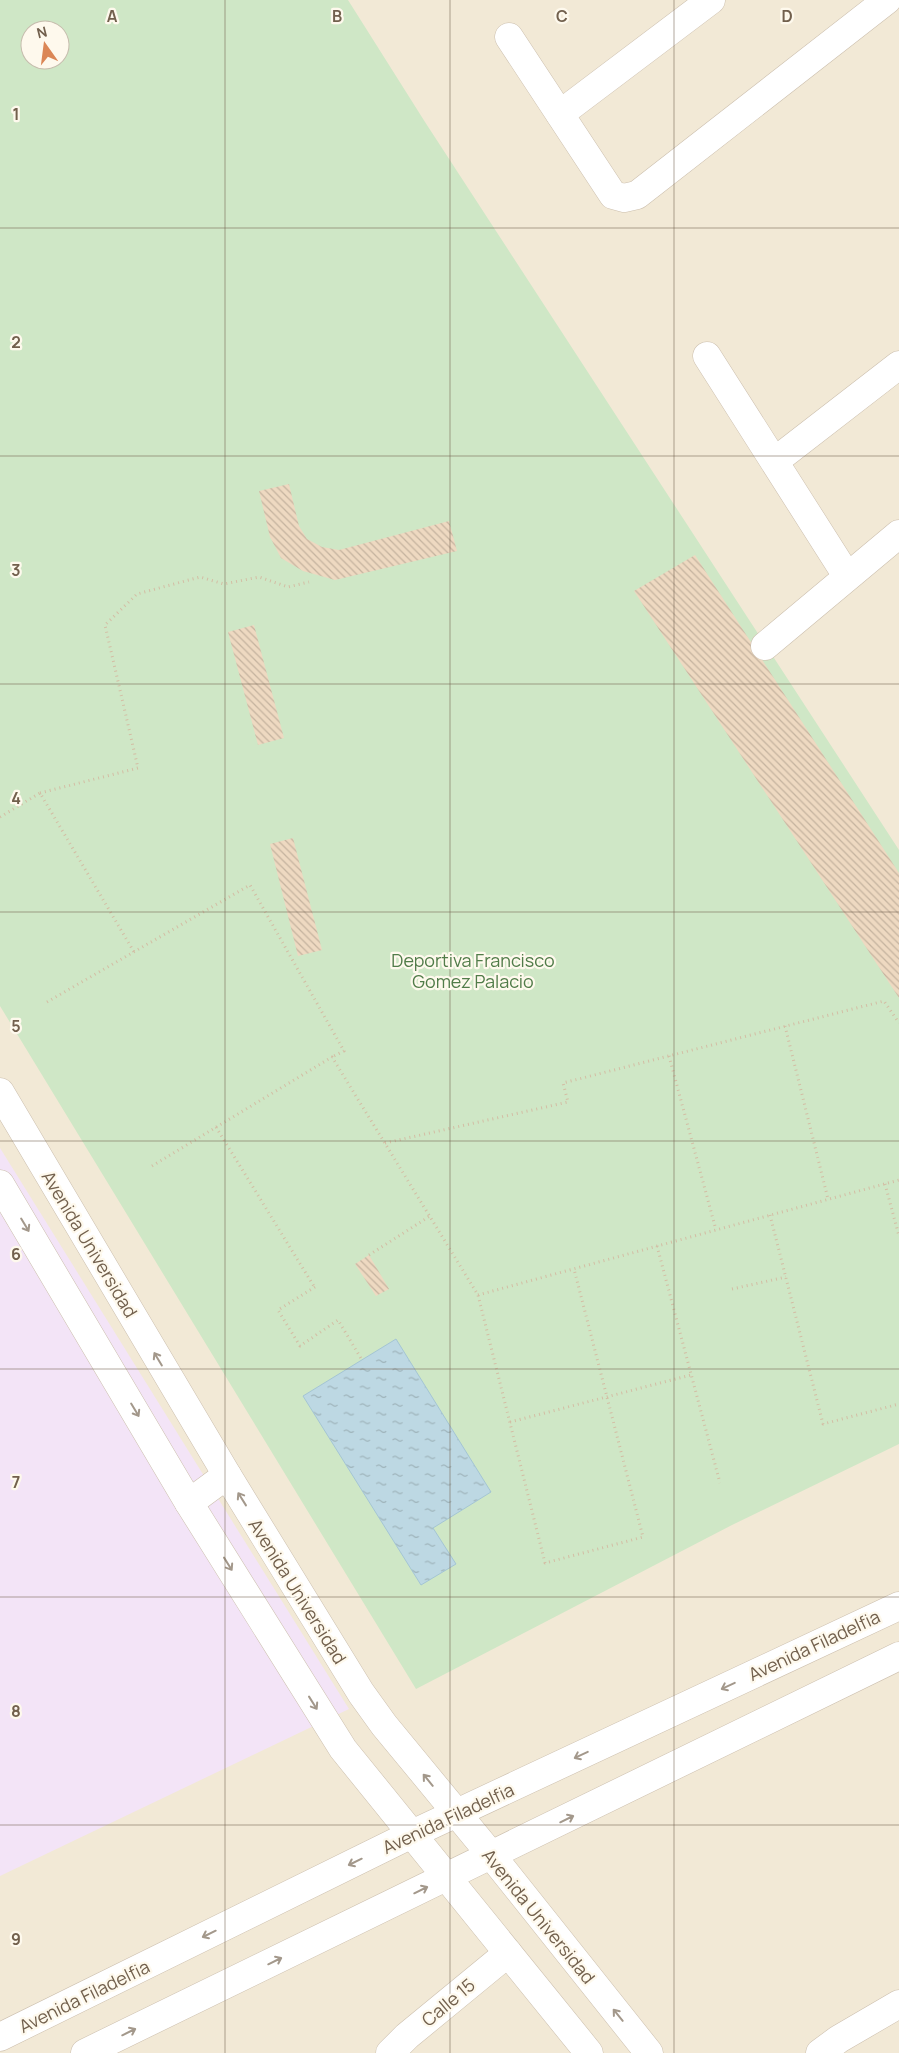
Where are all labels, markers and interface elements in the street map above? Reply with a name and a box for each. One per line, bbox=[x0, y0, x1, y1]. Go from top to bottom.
text: A bbox=[107, 5, 118, 27]
text: B bbox=[332, 5, 342, 27]
text: C bbox=[556, 5, 568, 27]
text: D bbox=[781, 5, 793, 27]
north arrow bbox=[20, 20, 70, 70]
text: N bbox=[35, 21, 49, 42]
text: 1 bbox=[12, 103, 20, 125]
text: 2 bbox=[11, 331, 21, 353]
text: 3 bbox=[11, 559, 21, 581]
text: 4 bbox=[11, 787, 21, 809]
park label: Deportiva Francisco Gomez Palacio bbox=[391, 948, 555, 993]
text: 5 bbox=[11, 1015, 21, 1037]
street label: Avenida Universidad bbox=[37, 1166, 143, 1322]
one-way arrow bbox=[20, 1218, 30, 1232]
text: 6 bbox=[11, 1243, 21, 1265]
one-way arrow bbox=[153, 1353, 163, 1367]
one-way arrow bbox=[130, 1403, 140, 1417]
text: 7 bbox=[12, 1471, 20, 1493]
one-way arrow bbox=[236, 1492, 246, 1506]
street label: Avenida Universidad bbox=[244, 1514, 352, 1668]
one-way arrow bbox=[223, 1557, 233, 1571]
street label: Avenida Filadelfia bbox=[744, 1604, 884, 1686]
one-way arrow bbox=[721, 1682, 736, 1691]
one-way arrow bbox=[308, 1695, 318, 1709]
text: 8 bbox=[11, 1700, 21, 1722]
one-way arrow bbox=[574, 1751, 589, 1760]
one-way arrow bbox=[422, 1773, 433, 1786]
street label: Avenida Filadelfia bbox=[378, 1777, 518, 1859]
one-way arrow bbox=[559, 1814, 574, 1823]
street label: Avenida Universidad bbox=[477, 1844, 601, 1988]
one-way arrow bbox=[348, 1858, 363, 1867]
one-way arrow bbox=[413, 1884, 428, 1894]
text: 9 bbox=[11, 1928, 21, 1950]
one-way arrow bbox=[202, 1929, 217, 1939]
street label: Avenida Filadelfia bbox=[15, 1954, 153, 2038]
one-way arrow bbox=[267, 1956, 282, 1965]
street label: Calle 15 bbox=[416, 1973, 480, 2031]
one-way arrow bbox=[613, 2009, 624, 2022]
one-way arrow bbox=[121, 2027, 136, 2036]

